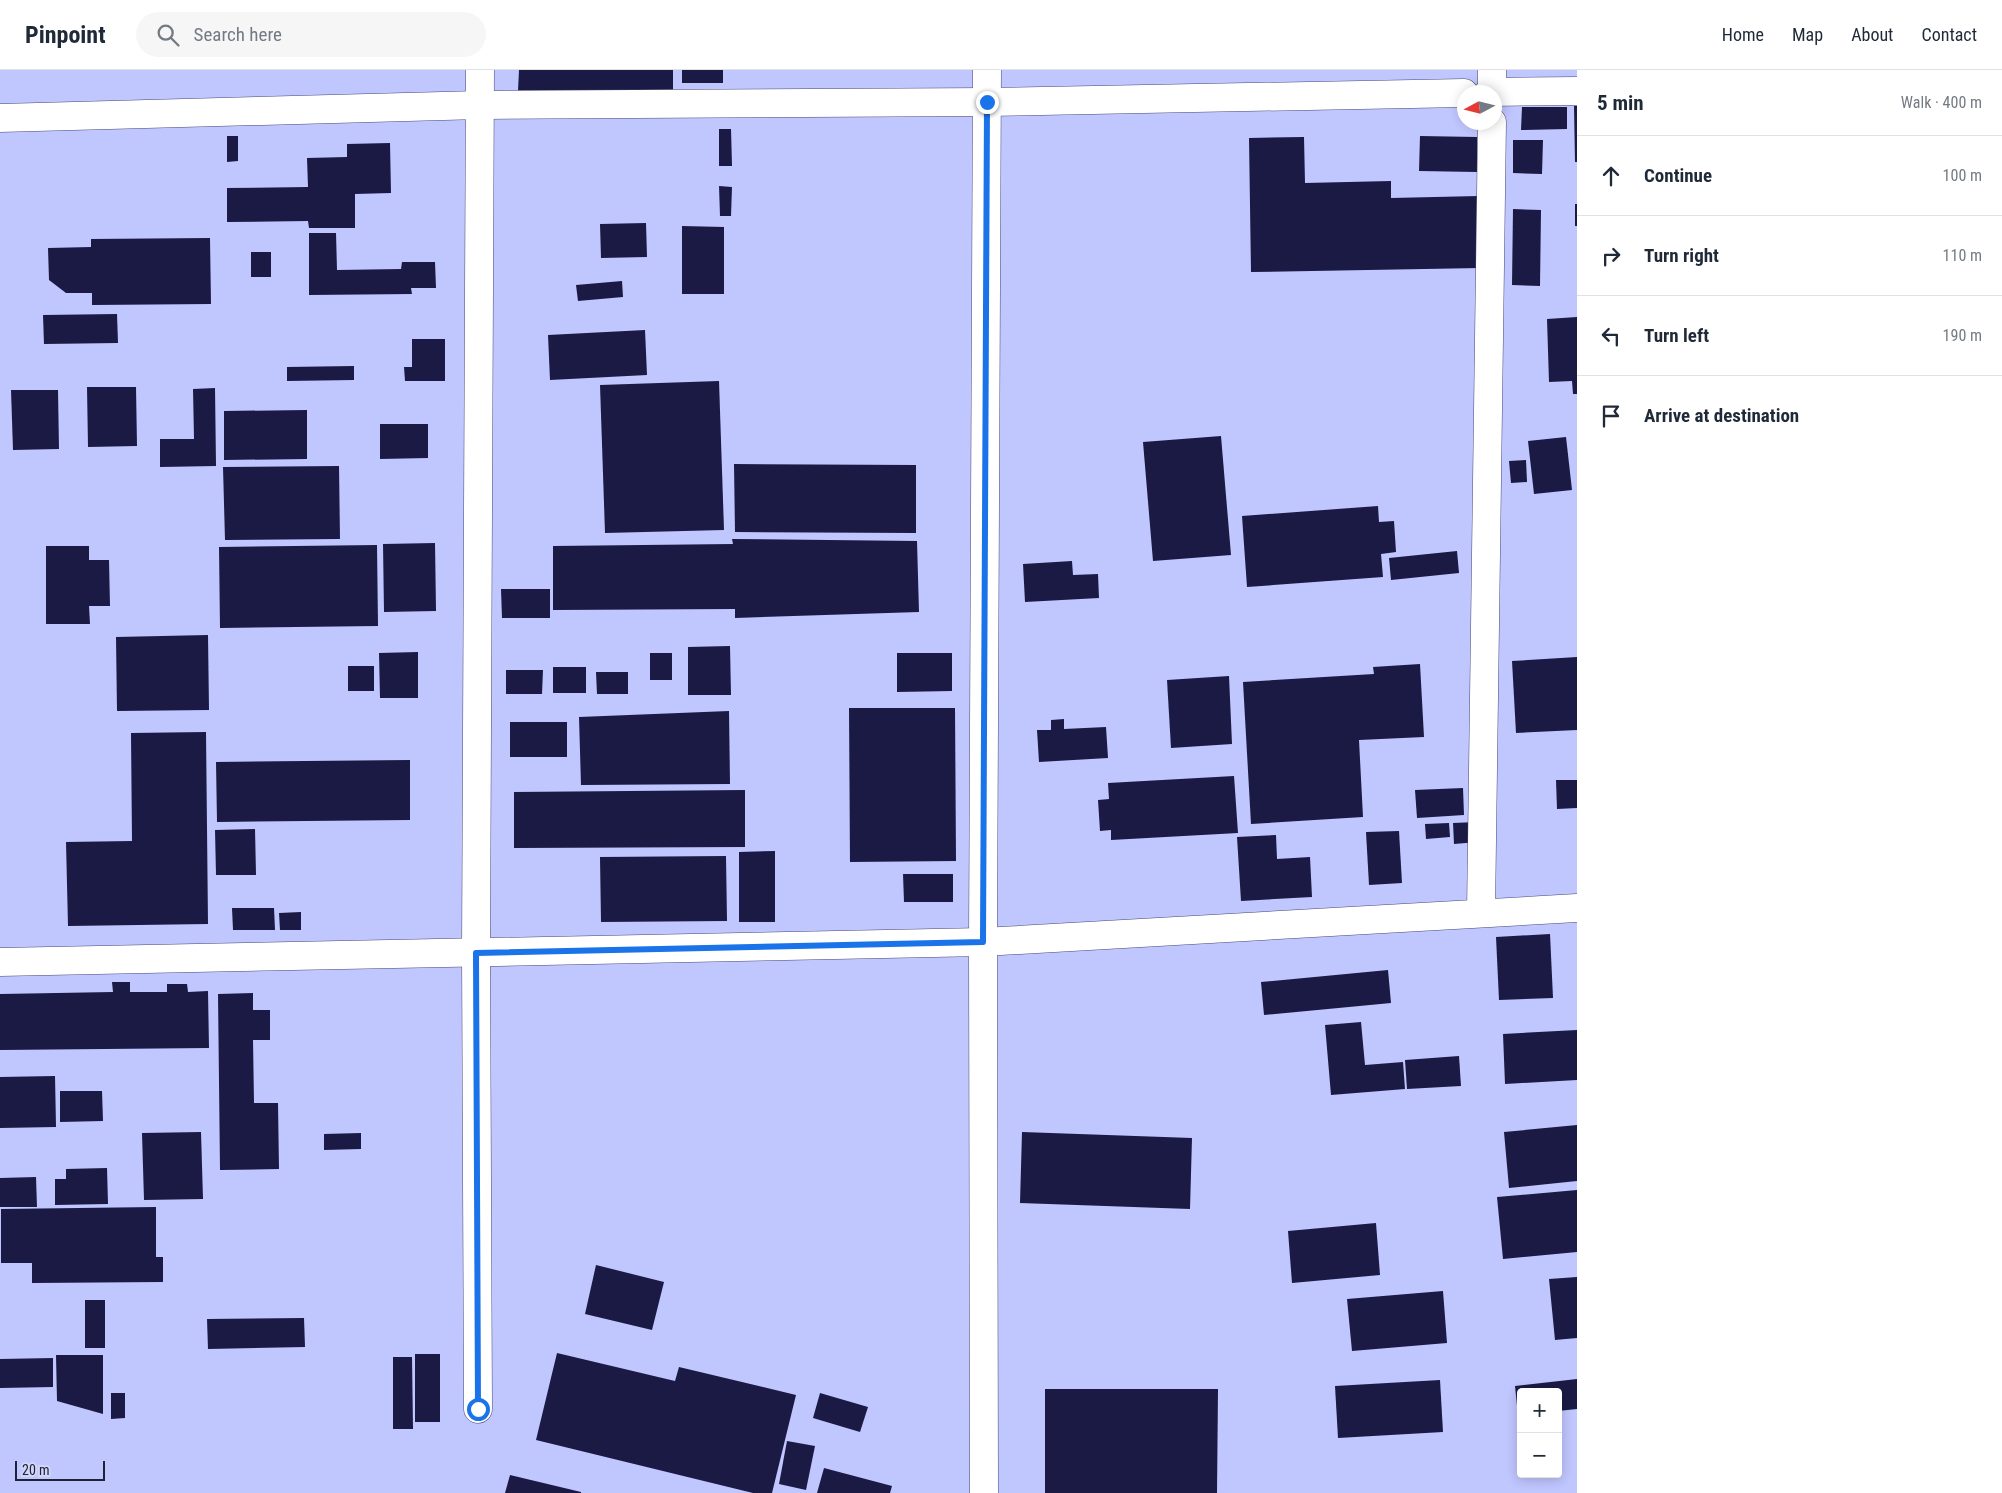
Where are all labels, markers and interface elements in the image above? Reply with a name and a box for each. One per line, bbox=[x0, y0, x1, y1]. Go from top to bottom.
search box bbox=[136, 12, 486, 57]
text: Pinpoint bbox=[25, 21, 106, 49]
icon: search bbox=[154, 21, 182, 49]
text: Search here bbox=[194, 23, 282, 46]
text: Home bbox=[1722, 24, 1764, 45]
text: Map bbox=[1792, 24, 1823, 45]
text: About bbox=[1851, 24, 1893, 45]
text: Contact bbox=[1921, 24, 1977, 45]
north arrow bbox=[1457, 85, 1502, 130]
route end bbox=[976, 91, 999, 114]
text: 5 min bbox=[1597, 91, 1644, 115]
text: Walk · 400 m bbox=[1901, 93, 1982, 112]
icon: ahead bbox=[1597, 162, 1625, 190]
text: Continue bbox=[1644, 164, 1712, 187]
text: 100 m bbox=[1943, 166, 1982, 185]
icon: right bbox=[1597, 242, 1625, 270]
text: Turn right bbox=[1644, 244, 1719, 267]
text: 110 m bbox=[1943, 246, 1982, 265]
icon: left bbox=[1597, 322, 1625, 350]
text: Turn left bbox=[1644, 324, 1709, 347]
text: 190 m bbox=[1943, 326, 1982, 345]
icon: arrive bbox=[1597, 402, 1625, 430]
text: Arrive at destination bbox=[1644, 404, 1799, 427]
map controls bbox=[1517, 1388, 1562, 1478]
button: + bbox=[1517, 1388, 1562, 1433]
route start bbox=[467, 1398, 490, 1421]
button: − bbox=[1517, 1433, 1562, 1478]
scale bar bbox=[15, 1458, 105, 1481]
text: 20 m bbox=[22, 1462, 50, 1478]

